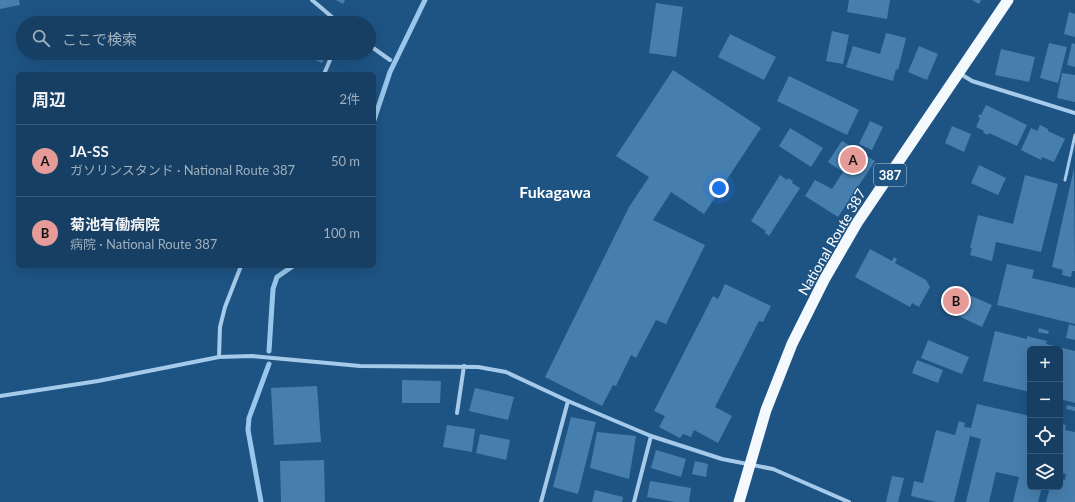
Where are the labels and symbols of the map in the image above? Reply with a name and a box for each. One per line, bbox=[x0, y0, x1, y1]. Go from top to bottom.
pin: A bbox=[840, 145, 866, 175]
road number: 387 bbox=[874, 164, 906, 186]
your location bbox=[709, 178, 729, 198]
district label: Fukagawa bbox=[519, 182, 591, 201]
street label: National Route 387 bbox=[794, 186, 869, 298]
pin: B bbox=[943, 286, 969, 316]

